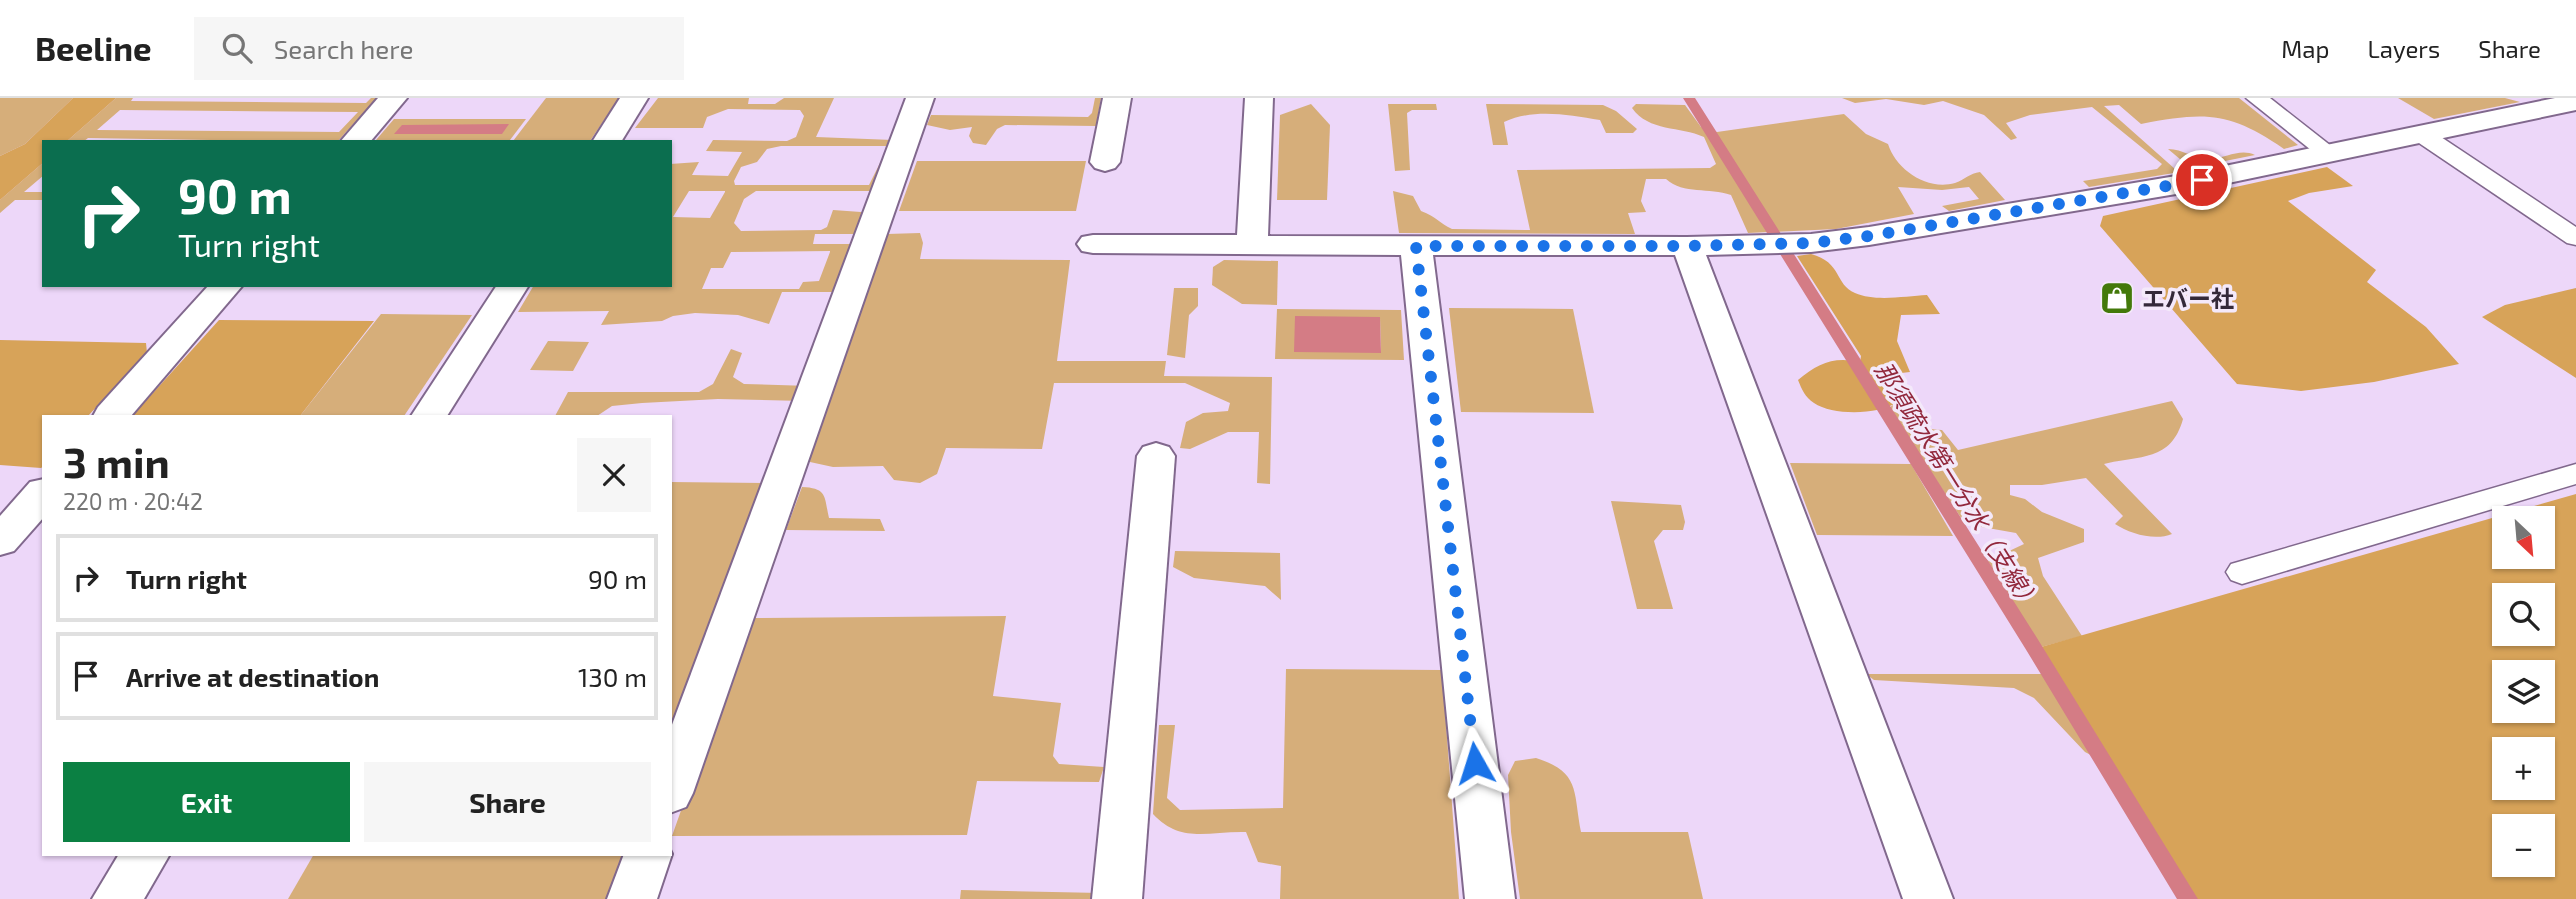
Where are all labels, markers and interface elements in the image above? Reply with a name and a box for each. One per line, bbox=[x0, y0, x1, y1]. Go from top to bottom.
search box bbox=[194, 17, 684, 80]
text: Beeline bbox=[35, 28, 152, 68]
icon: search bbox=[218, 29, 256, 67]
text: Search here bbox=[274, 33, 413, 64]
text: Map bbox=[2281, 34, 2329, 63]
text: Layers bbox=[2367, 34, 2440, 63]
text: Share bbox=[2478, 34, 2541, 63]
pin bbox=[2172, 150, 2232, 210]
icon: arrive bbox=[2183, 161, 2221, 199]
text: 90 m bbox=[178, 165, 292, 224]
icon: right bbox=[63, 168, 154, 259]
text: Turn right bbox=[178, 225, 320, 263]
shop icon: エバー社 bbox=[2098, 279, 2136, 317]
place label: エバー社 bbox=[2142, 284, 2234, 312]
water label: 那須疏水第一分水（支線） bbox=[1869, 356, 2047, 616]
text: 3 min bbox=[63, 436, 170, 486]
button: close bbox=[577, 438, 651, 512]
text: 220 m · 20:42 bbox=[63, 487, 203, 515]
north arrow bbox=[2492, 506, 2555, 569]
map controls bbox=[2492, 506, 2555, 877]
icon: right bbox=[67, 559, 105, 597]
text: Turn right bbox=[126, 563, 247, 594]
text: 90 m bbox=[588, 563, 647, 594]
button: search bbox=[2492, 583, 2555, 646]
icon: arrive bbox=[67, 657, 105, 695]
button: layers bbox=[2492, 660, 2555, 723]
text: Arrive at destination bbox=[126, 661, 379, 692]
text: 130 m bbox=[578, 661, 647, 692]
position arrow bbox=[1438, 726, 1512, 800]
button: + bbox=[2492, 737, 2555, 800]
button: Exit bbox=[63, 762, 350, 842]
button: Share bbox=[364, 762, 651, 842]
button: − bbox=[2492, 814, 2555, 877]

